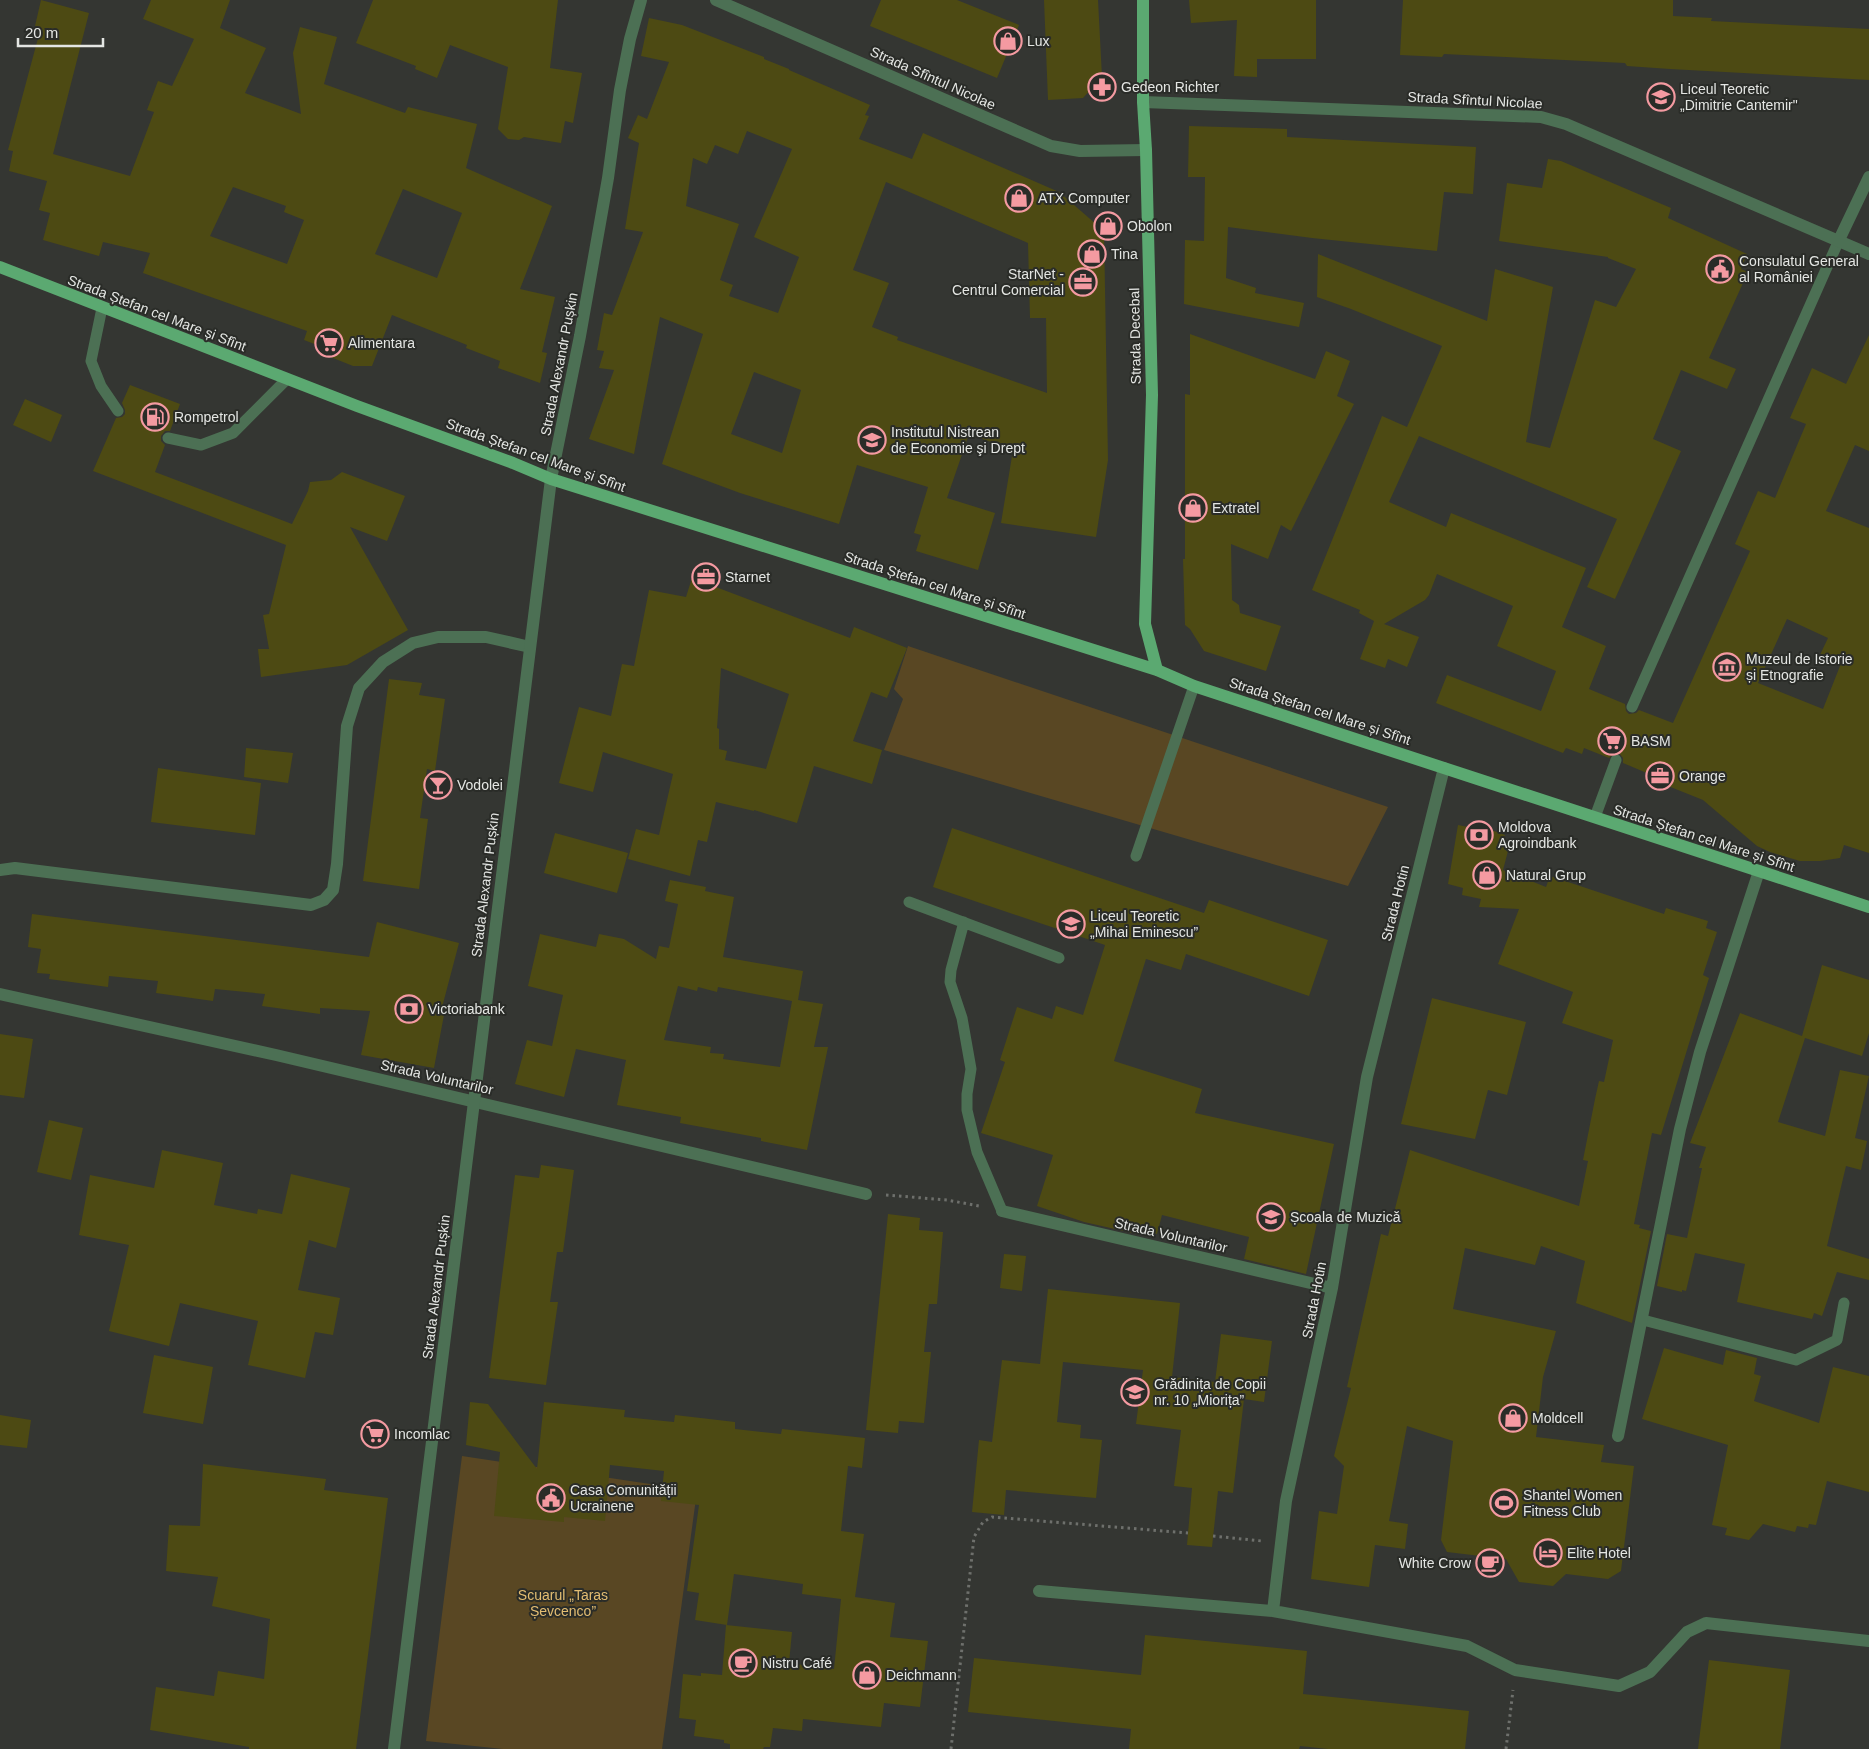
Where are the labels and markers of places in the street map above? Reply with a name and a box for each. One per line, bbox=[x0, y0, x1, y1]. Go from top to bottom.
shop icon: Lux bbox=[993, 26, 1023, 56]
place label: Lux bbox=[1027, 33, 1050, 49]
pharmacy icon: Gedeon Richter bbox=[1087, 72, 1117, 102]
place label: Gedeon Richter bbox=[1121, 79, 1219, 95]
place label: Liceul Teoretic „Dimitrie Cantemir" bbox=[1680, 81, 1798, 113]
school or university icon: Liceul Teoretic „Dimitrie Cantemir" bbox=[1646, 82, 1676, 112]
shop icon: ATX Computer bbox=[1004, 183, 1034, 213]
place label: ATX Computer bbox=[1038, 190, 1130, 206]
shop icon: Obolon bbox=[1093, 211, 1123, 241]
place label: Obolon bbox=[1127, 218, 1172, 234]
shop icon: Tina bbox=[1077, 239, 1107, 269]
place label: Tina bbox=[1111, 246, 1138, 262]
place label: Consulatul General al României bbox=[1739, 253, 1859, 285]
public building icon: Consulatul General al României bbox=[1705, 254, 1735, 284]
place label: StarNet - Centrul Comercial bbox=[952, 266, 1064, 298]
office icon: StarNet - Centrul Comercial bbox=[1068, 267, 1098, 297]
supermarket icon: Alimentara bbox=[314, 328, 344, 358]
place label: Alimentara bbox=[348, 335, 415, 351]
fuel station icon: Rompetrol bbox=[140, 402, 170, 432]
place label: Rompetrol bbox=[174, 409, 239, 425]
place label: Institutul Nistrean de Economie şi Drept bbox=[891, 424, 1025, 456]
school or university icon: Institutul Nistrean de Economie şi Drept bbox=[857, 425, 887, 455]
shop icon: Extratel bbox=[1178, 493, 1208, 523]
place label: Extratel bbox=[1212, 500, 1259, 516]
office icon: Starnet bbox=[691, 562, 721, 592]
place label: Starnet bbox=[725, 569, 770, 585]
place label: Muzeul de Istorie și Etnografie bbox=[1746, 651, 1853, 683]
museum icon: Muzeul de Istorie și Etnografie bbox=[1712, 652, 1742, 682]
supermarket icon: BASM bbox=[1597, 726, 1627, 756]
place label: BASM bbox=[1631, 733, 1671, 749]
office icon: Orange bbox=[1645, 761, 1675, 791]
place label: Orange bbox=[1679, 768, 1726, 784]
bar icon: Vodolei bbox=[423, 770, 453, 800]
place label: Vodolei bbox=[457, 777, 503, 793]
place label: Moldova Agroindbank bbox=[1498, 819, 1578, 851]
bank icon: Moldova Agroindbank bbox=[1464, 820, 1494, 850]
shop icon: Natural Grup bbox=[1472, 860, 1502, 890]
place label: Natural Grup bbox=[1506, 867, 1586, 883]
place label: Liceul Teoretic „Mihai Eminescu” bbox=[1090, 908, 1198, 940]
school or university icon: Liceul Teoretic „Mihai Eminescu” bbox=[1056, 909, 1086, 939]
bank icon: Victoriabank bbox=[394, 994, 424, 1024]
place label: Victoriabank bbox=[428, 1001, 506, 1017]
school or university icon: Școala de Muzică bbox=[1256, 1202, 1286, 1232]
place label: Școala de Muzică bbox=[1290, 1209, 1401, 1225]
place label: Grădinița de Copii nr. 10 „Miorița” bbox=[1154, 1376, 1266, 1408]
school or university icon: Grădinița de Copii nr. 10 „Miorița” bbox=[1120, 1377, 1150, 1407]
shop icon: Moldcell bbox=[1498, 1403, 1528, 1433]
place label: Moldcell bbox=[1532, 1410, 1583, 1426]
supermarket icon: Incomlac bbox=[360, 1419, 390, 1449]
place label: Incomlac bbox=[394, 1426, 450, 1442]
place label: Casa Comunității Ucrainene bbox=[570, 1482, 677, 1514]
public building icon: Casa Comunității Ucrainene bbox=[536, 1483, 566, 1513]
place label: Shantel Women Fitness Club bbox=[1523, 1487, 1622, 1519]
sports icon: Shantel Women Fitness Club bbox=[1489, 1488, 1519, 1518]
hotel icon: Elite Hotel bbox=[1533, 1538, 1563, 1568]
place label: Elite Hotel bbox=[1567, 1545, 1631, 1561]
cafe icon: White Crow bbox=[1475, 1548, 1505, 1578]
place label: White Crow bbox=[1399, 1555, 1472, 1571]
cafe icon: Nistru Café bbox=[728, 1648, 758, 1678]
place label: Nistru Café bbox=[762, 1655, 832, 1671]
shop icon: Deichmann bbox=[852, 1660, 882, 1690]
place label: Deichmann bbox=[886, 1667, 957, 1683]

